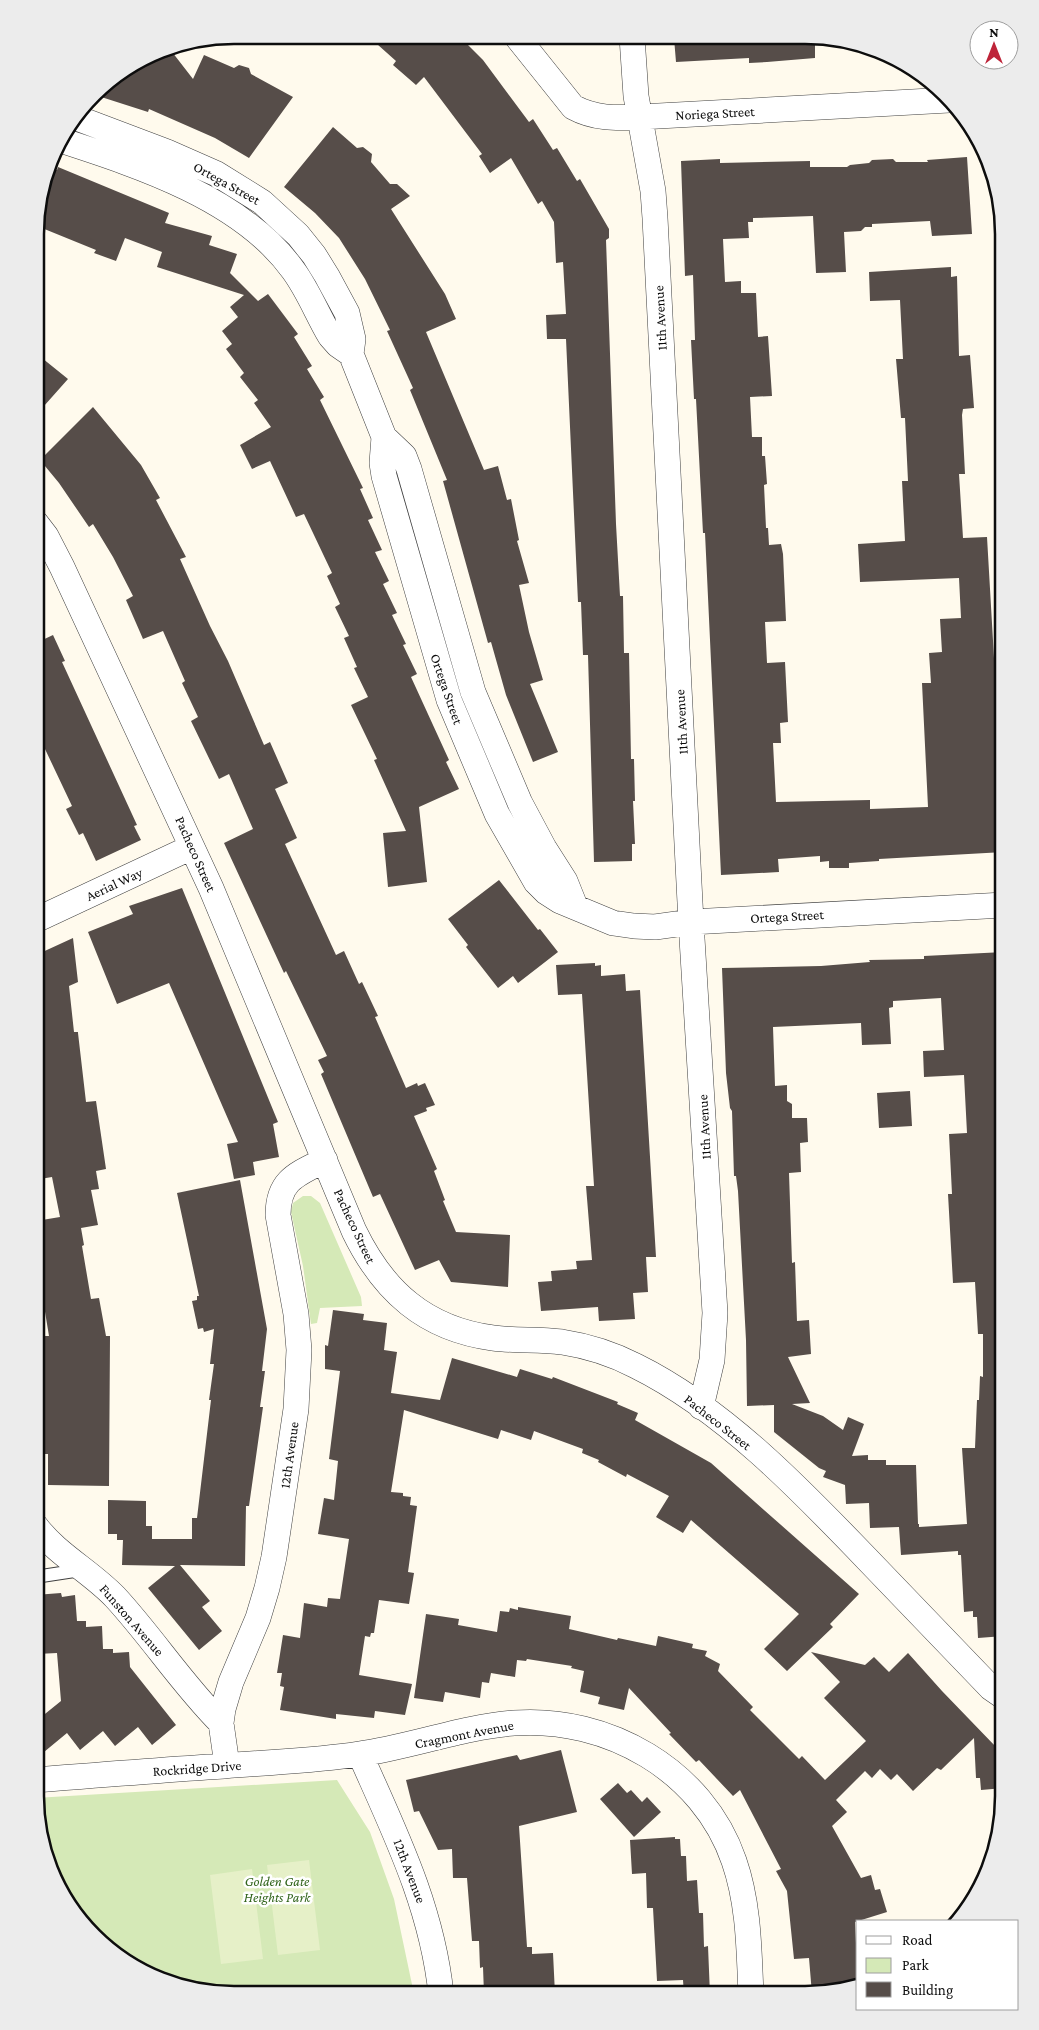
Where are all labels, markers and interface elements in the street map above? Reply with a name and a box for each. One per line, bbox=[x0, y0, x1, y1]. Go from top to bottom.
north arrow bbox=[969, 20, 1019, 70]
text: N bbox=[989, 24, 999, 40]
street label: Noriega Street bbox=[675, 103, 755, 123]
street label: Ortega Street bbox=[191, 158, 263, 208]
street label: 11th Avenue bbox=[650, 285, 670, 351]
street label: Ortega Street bbox=[427, 652, 467, 727]
street label: 11th Avenue bbox=[671, 689, 691, 755]
street label: Pacheco Street bbox=[172, 814, 220, 895]
street label: Aerial Way bbox=[83, 864, 145, 904]
street label: Ortega Street bbox=[750, 906, 825, 926]
street label: 11th Avenue bbox=[694, 1094, 714, 1160]
street label: Pacheco Street bbox=[331, 1186, 379, 1266]
street label: Pacheco Street bbox=[681, 1391, 755, 1453]
street label: 12th Avenue bbox=[276, 1421, 302, 1489]
street label: Funston Avenue bbox=[96, 1581, 168, 1659]
street label: Cragmont Avenue bbox=[413, 1717, 515, 1751]
street label: Rockridge Drive bbox=[152, 1757, 242, 1779]
street label: 12th Avenue bbox=[390, 1837, 430, 1905]
park label: Golden Gate Heights Park bbox=[244, 1873, 311, 1905]
legend bbox=[856, 1920, 1019, 2010]
text: Road bbox=[902, 1932, 933, 1948]
text: Park bbox=[902, 1957, 929, 1973]
text: Building bbox=[902, 1982, 953, 1999]

